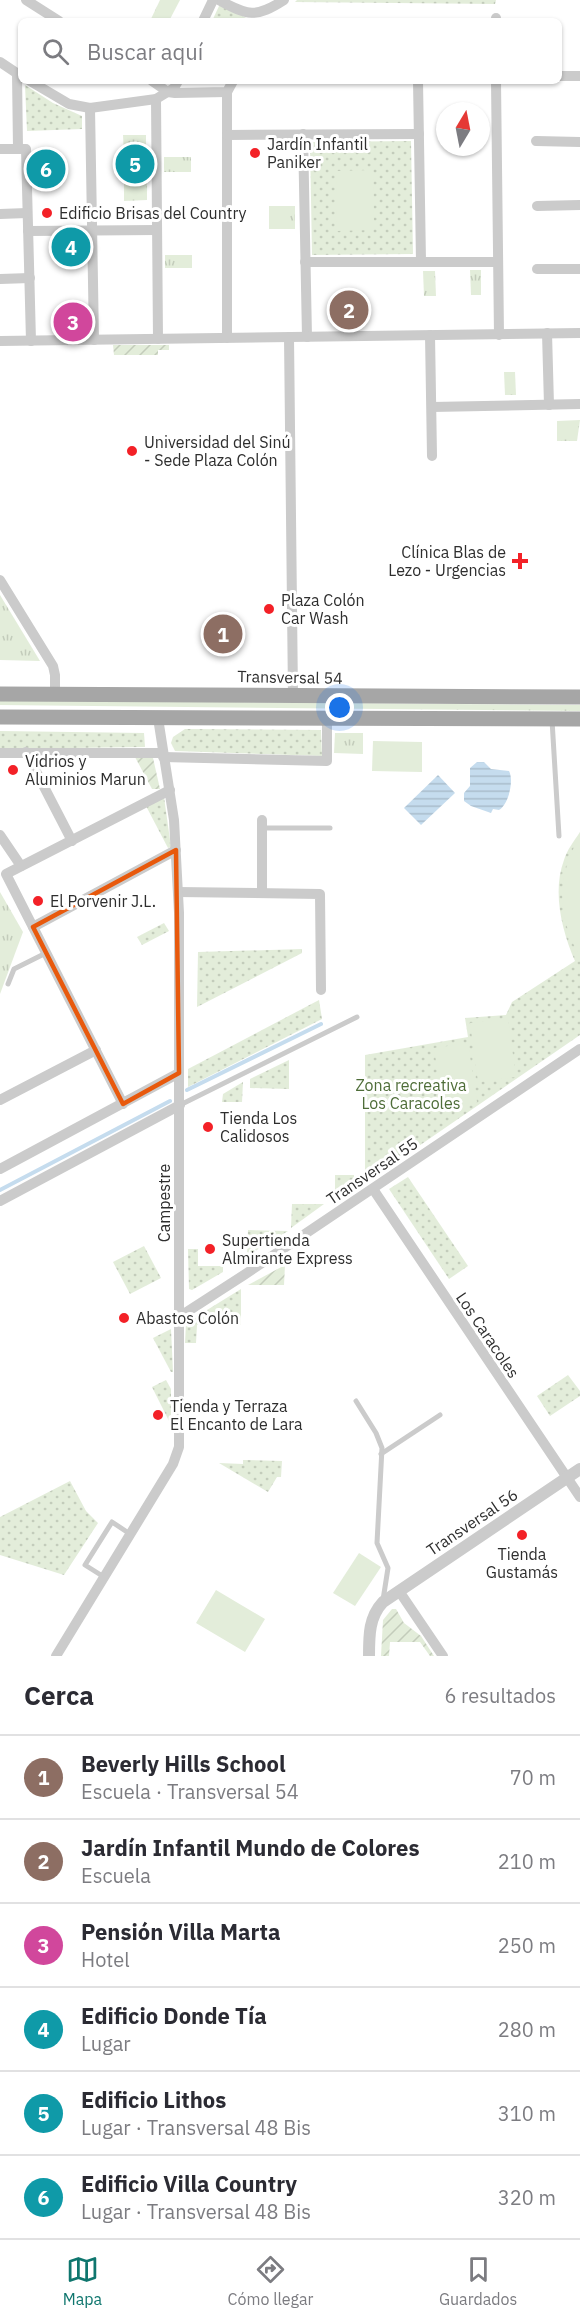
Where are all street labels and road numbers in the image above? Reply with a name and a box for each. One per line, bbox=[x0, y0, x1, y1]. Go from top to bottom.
street label: Transversal 54 bbox=[237, 666, 343, 688]
street label: Transversal 55 bbox=[323, 1133, 421, 1209]
street label: Campestre bbox=[154, 1164, 174, 1242]
street label: Los Caracoles bbox=[452, 1288, 524, 1382]
street label: Transversal 56 bbox=[423, 1484, 521, 1560]

